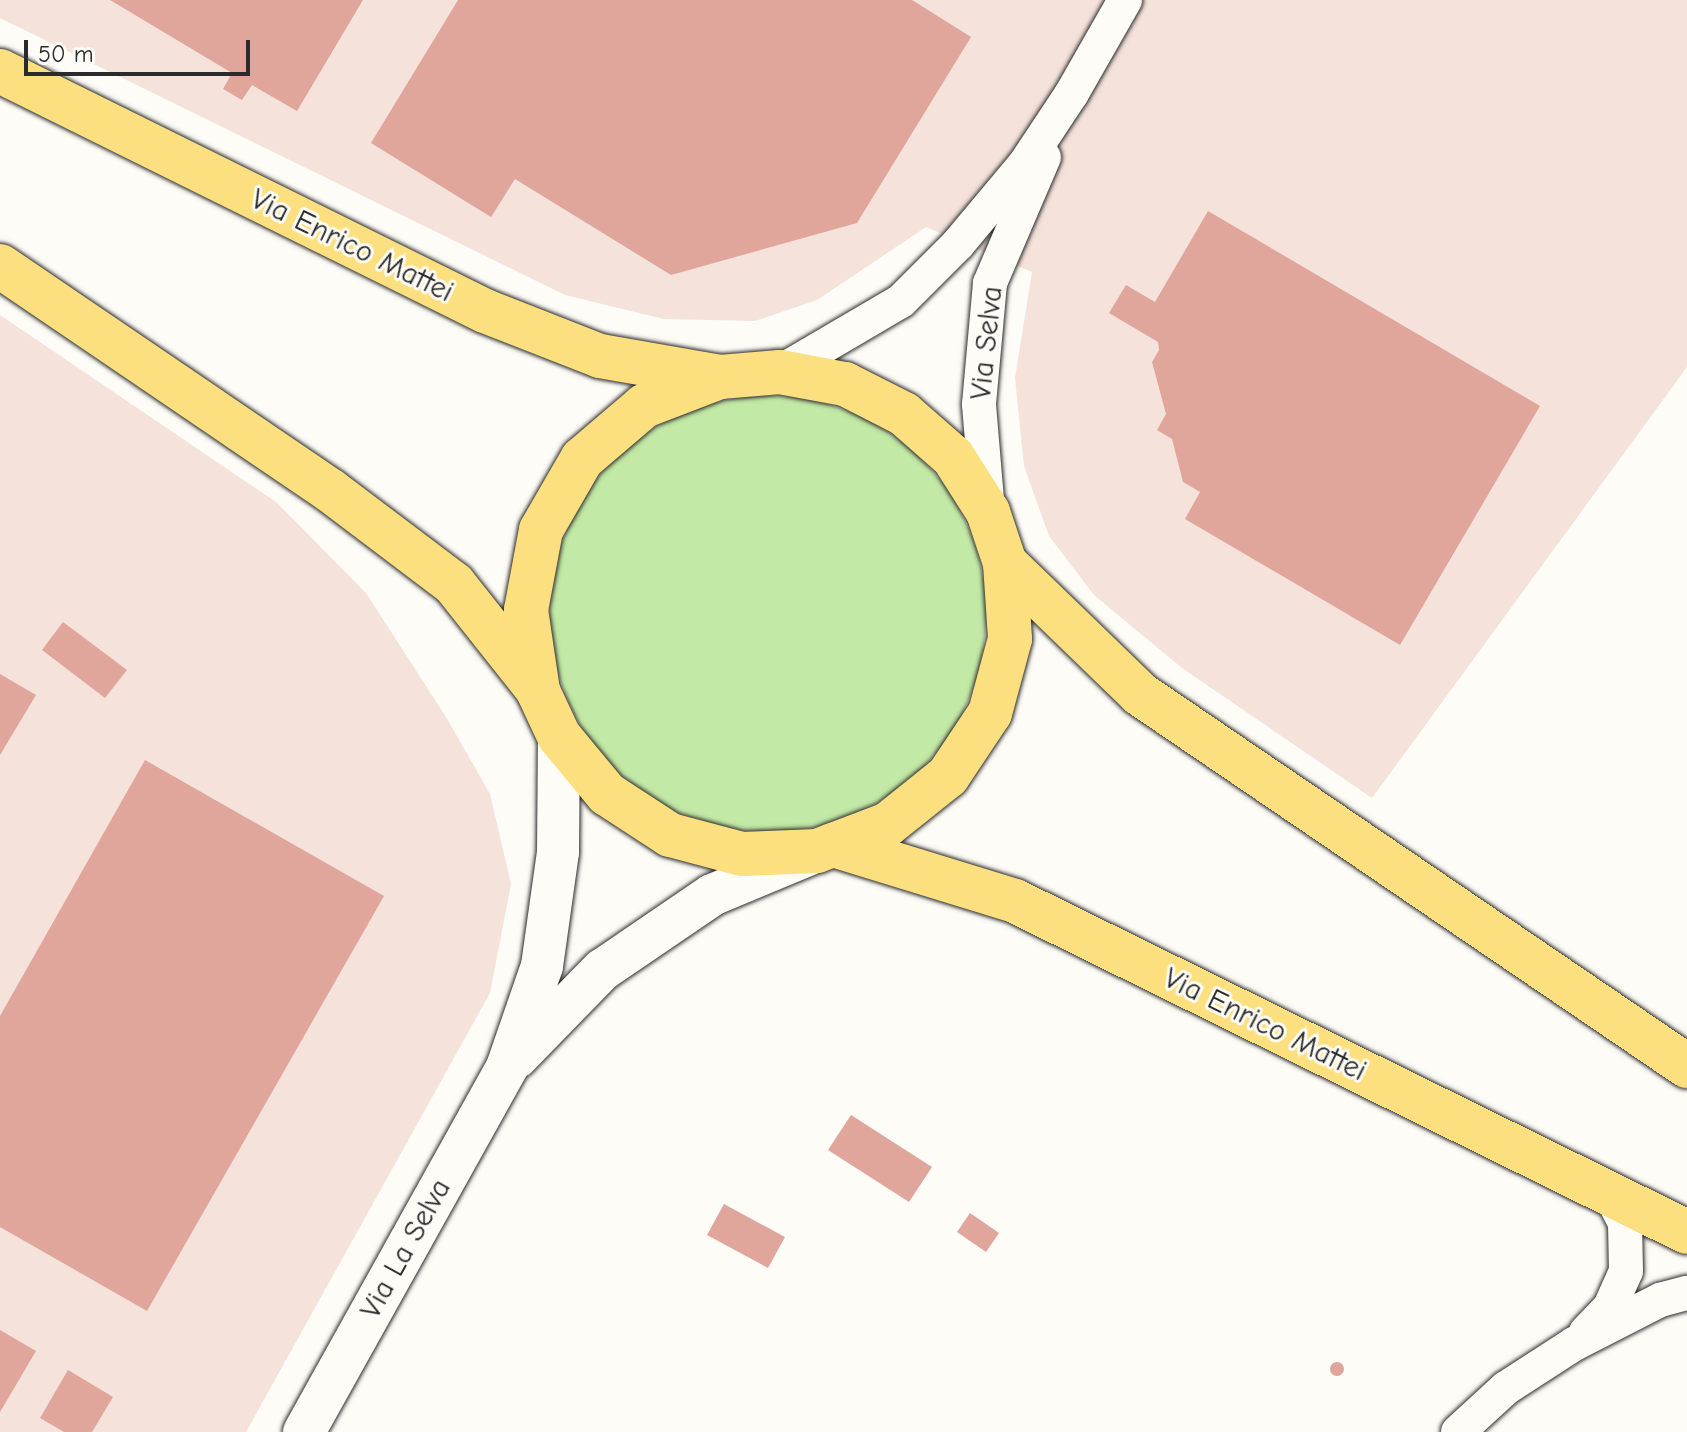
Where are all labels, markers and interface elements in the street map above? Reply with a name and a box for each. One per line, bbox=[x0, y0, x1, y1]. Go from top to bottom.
scale bar bbox=[28, 24, 254, 74]
text: 50 m bbox=[38, 40, 94, 68]
street label: Via Enrico Mattei bbox=[245, 181, 459, 311]
street label: Via Selva bbox=[963, 284, 1011, 402]
street label: Via Enrico Mattei bbox=[1158, 960, 1372, 1090]
street label: Via La Selva bbox=[353, 1173, 459, 1325]

